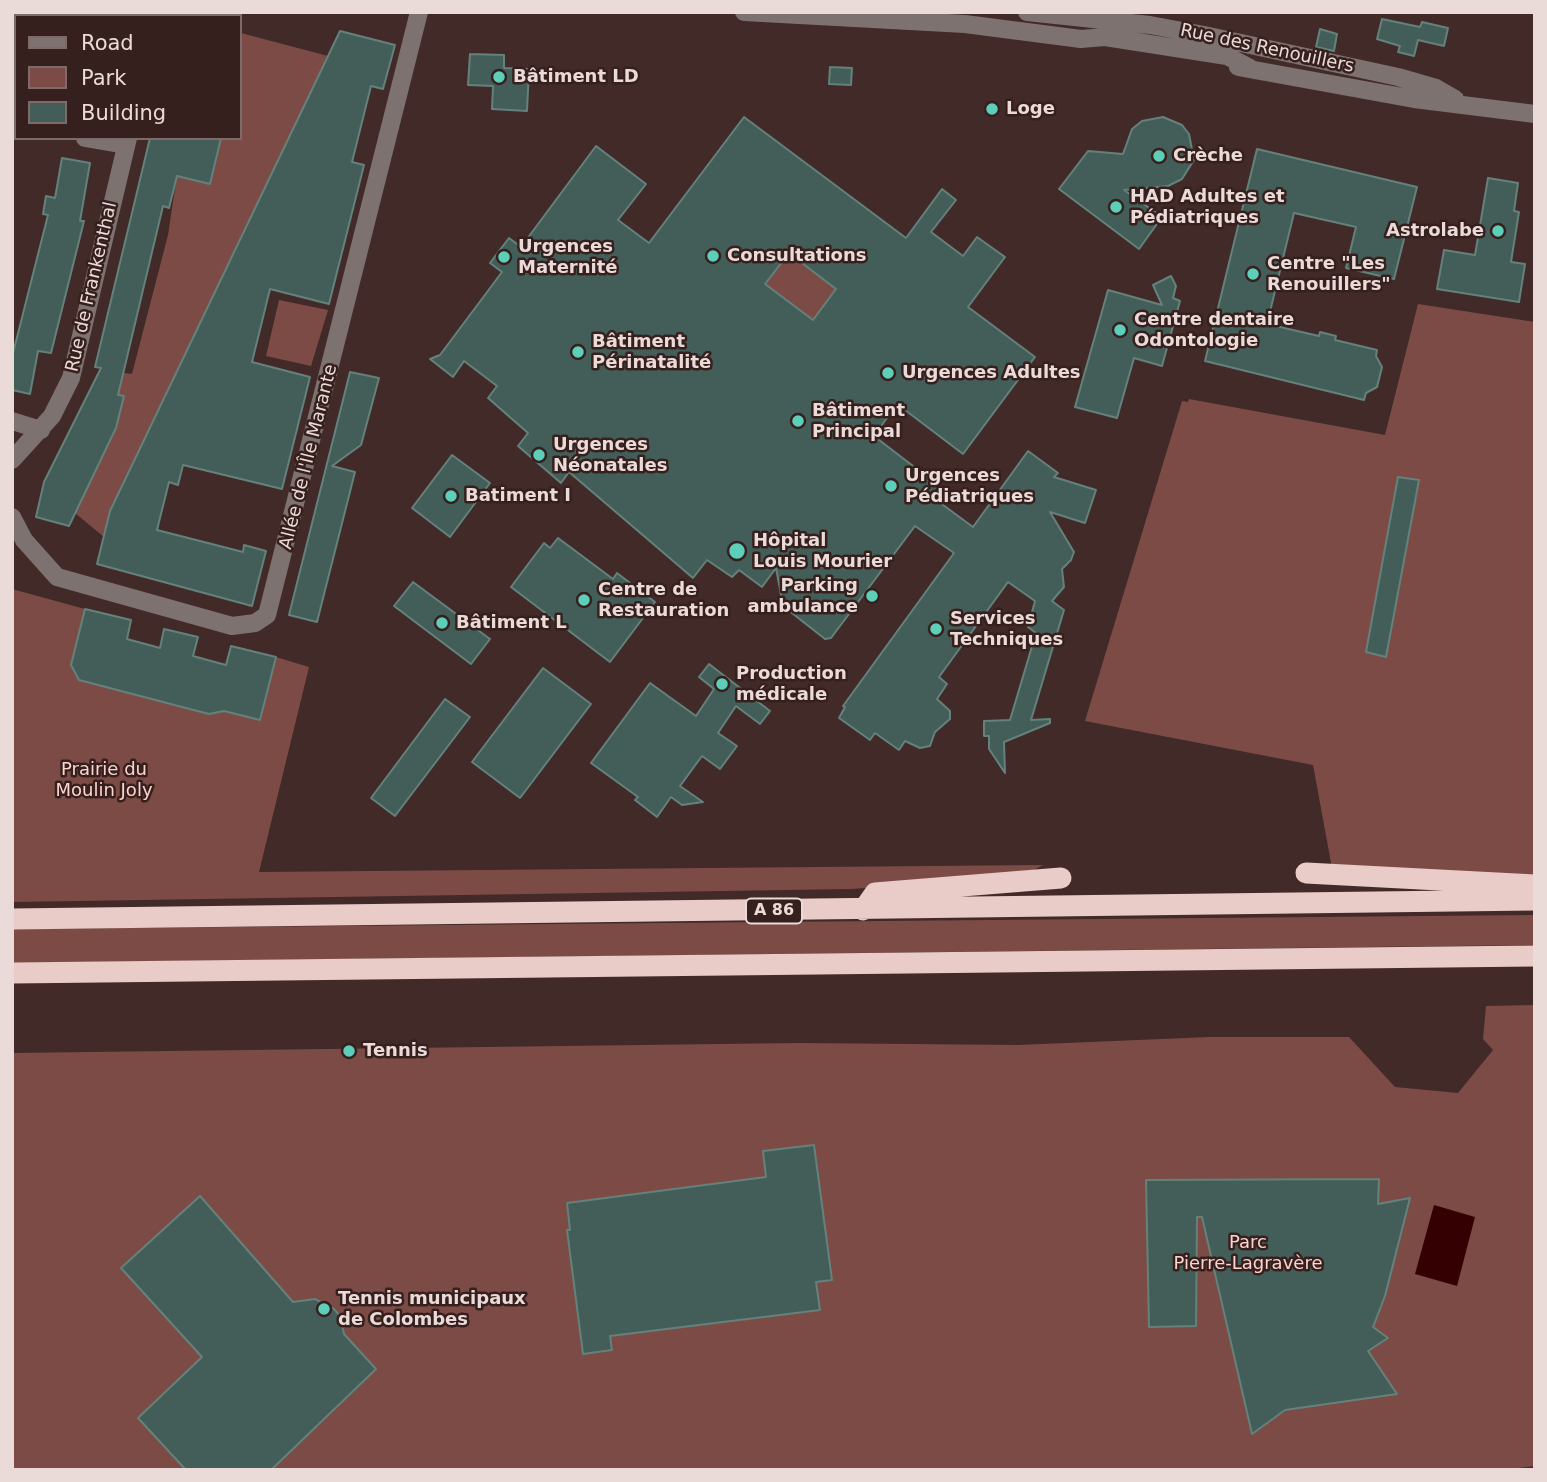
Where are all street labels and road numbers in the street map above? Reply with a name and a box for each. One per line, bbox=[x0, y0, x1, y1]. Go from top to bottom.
street label: Rue des Renouillers bbox=[1178, 20, 1356, 78]
street label: Rue de Frankenthal bbox=[62, 200, 122, 374]
street label: Allée de l'Île Marante bbox=[276, 362, 342, 552]
road number: A 86 bbox=[746, 898, 802, 923]

